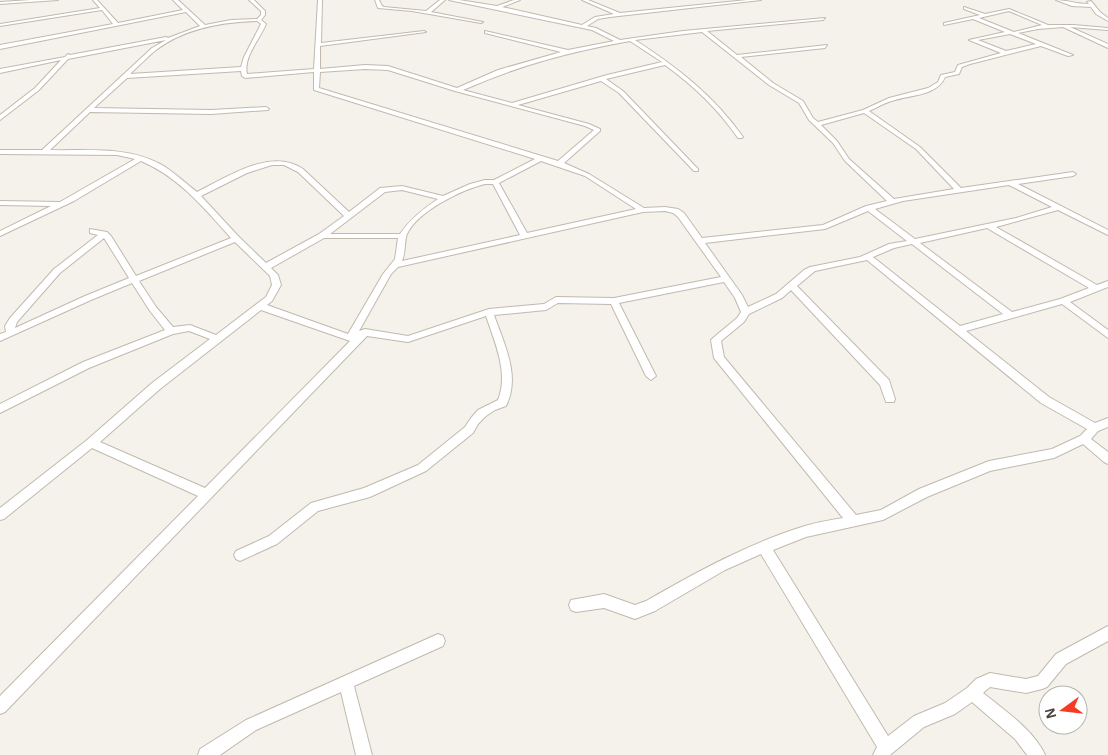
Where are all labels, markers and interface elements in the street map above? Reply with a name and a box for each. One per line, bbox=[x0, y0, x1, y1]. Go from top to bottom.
north arrow bbox=[1038, 685, 1088, 735]
text: N bbox=[1041, 706, 1059, 720]

